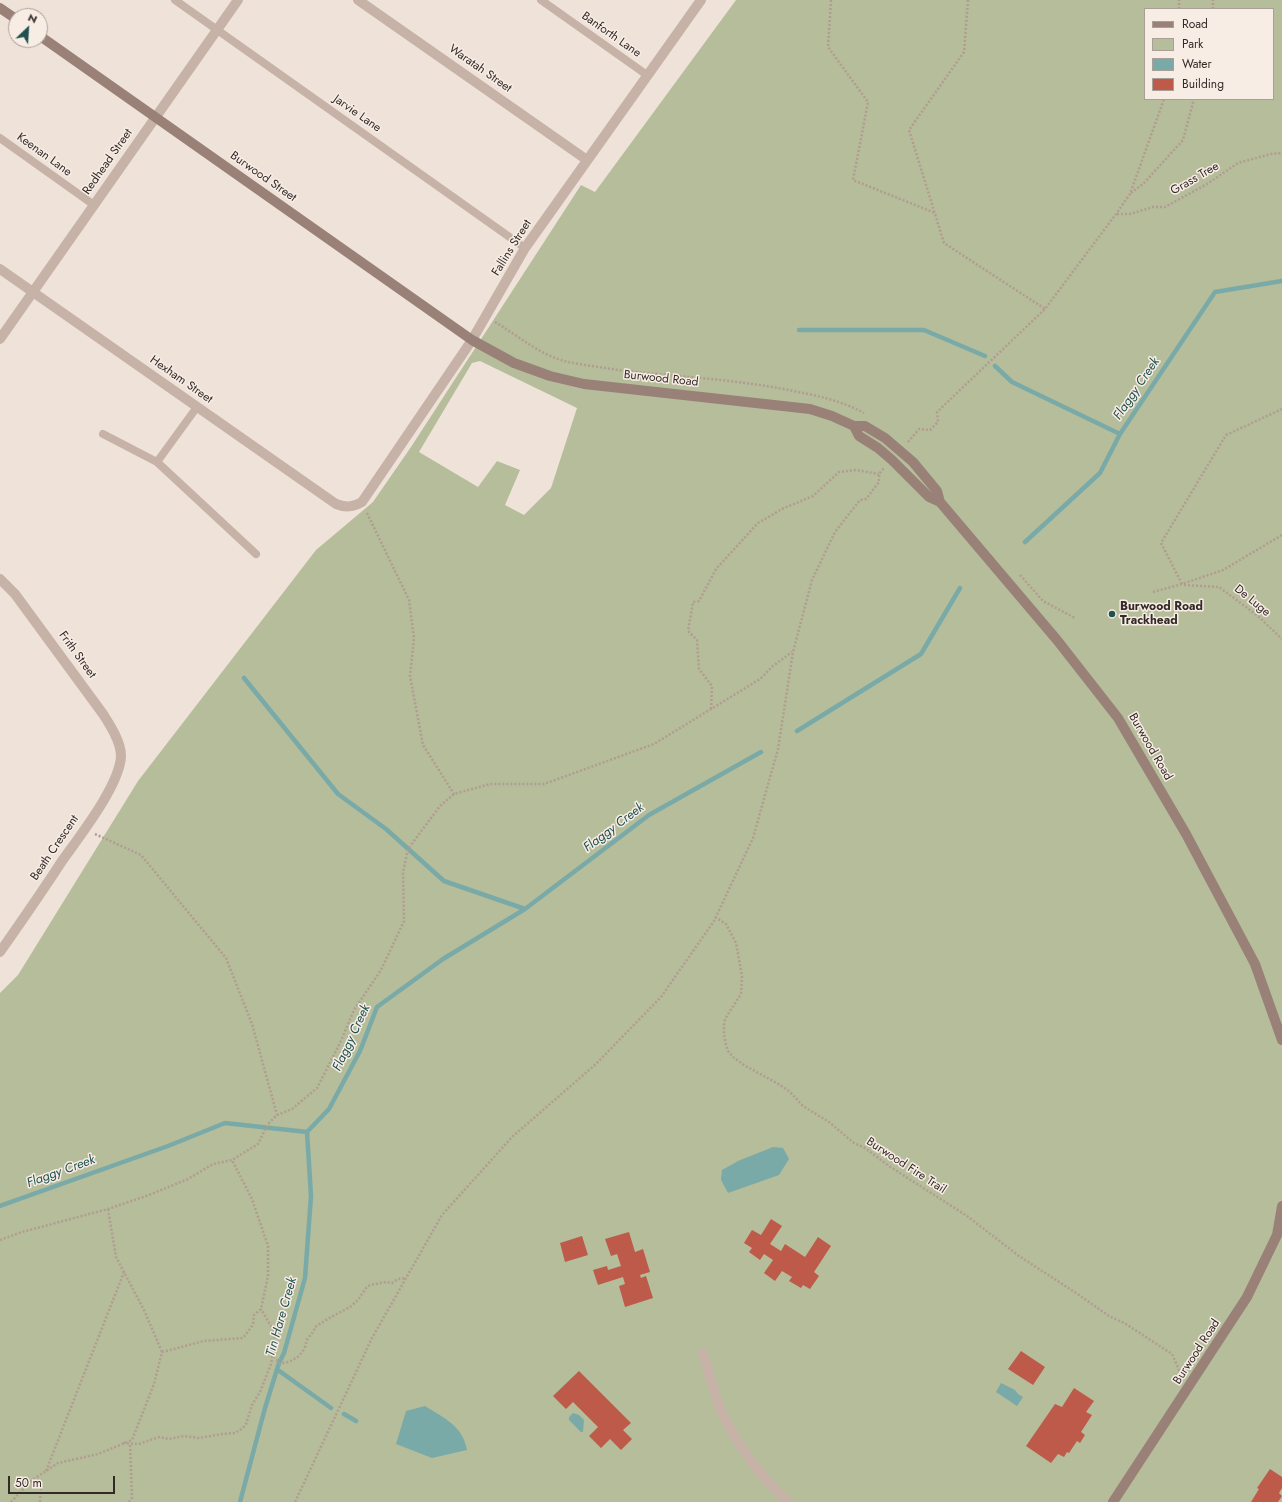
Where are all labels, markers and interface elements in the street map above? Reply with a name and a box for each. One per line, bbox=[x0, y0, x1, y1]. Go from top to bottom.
north arrow bbox=[8, 8, 48, 48]
legend bbox=[1144, 8, 1274, 100]
text: N bbox=[25, 9, 40, 27]
street label: Banforth Lane bbox=[578, 9, 644, 61]
text: Road bbox=[1182, 15, 1208, 33]
text: Park bbox=[1182, 35, 1203, 53]
street label: Waratah Street bbox=[446, 42, 514, 96]
text: Water bbox=[1182, 55, 1212, 73]
text: Building bbox=[1182, 75, 1224, 93]
street label: Jarvie Lane bbox=[330, 92, 384, 136]
street label: Redhead Street bbox=[80, 126, 136, 198]
street label: Keenan Lane bbox=[14, 130, 74, 180]
street label: Burwood Street bbox=[227, 149, 299, 205]
street label: Grass Tree bbox=[1168, 159, 1222, 199]
street label: Fallins Street bbox=[489, 217, 535, 279]
street label: Hexham Street bbox=[147, 353, 215, 407]
water label: Flaggy Creek bbox=[1111, 355, 1163, 423]
street label: Burwood Road bbox=[623, 368, 699, 390]
street label: De Luge bbox=[1231, 582, 1273, 620]
place label: Burwood Road Trackhead bbox=[1120, 600, 1203, 628]
marker: Burwood Road Trackhead bbox=[1107, 609, 1117, 619]
street label: Frith Street bbox=[55, 629, 99, 681]
street label: Burwood Road bbox=[1125, 711, 1175, 783]
water label: Flaggy Creek bbox=[581, 800, 647, 856]
street label: Beath Crescent bbox=[28, 813, 82, 883]
water label: Flaggy Creek bbox=[330, 1002, 374, 1074]
street label: Burwood Fire Trail bbox=[863, 1135, 949, 1197]
water label: Flaggy Creek bbox=[25, 1152, 97, 1192]
water label: Tin Hare Creek bbox=[263, 1276, 301, 1358]
street label: Burwood Road bbox=[1171, 1317, 1223, 1387]
scale bar bbox=[10, 1468, 117, 1494]
text: 50 m bbox=[15, 1474, 42, 1492]

